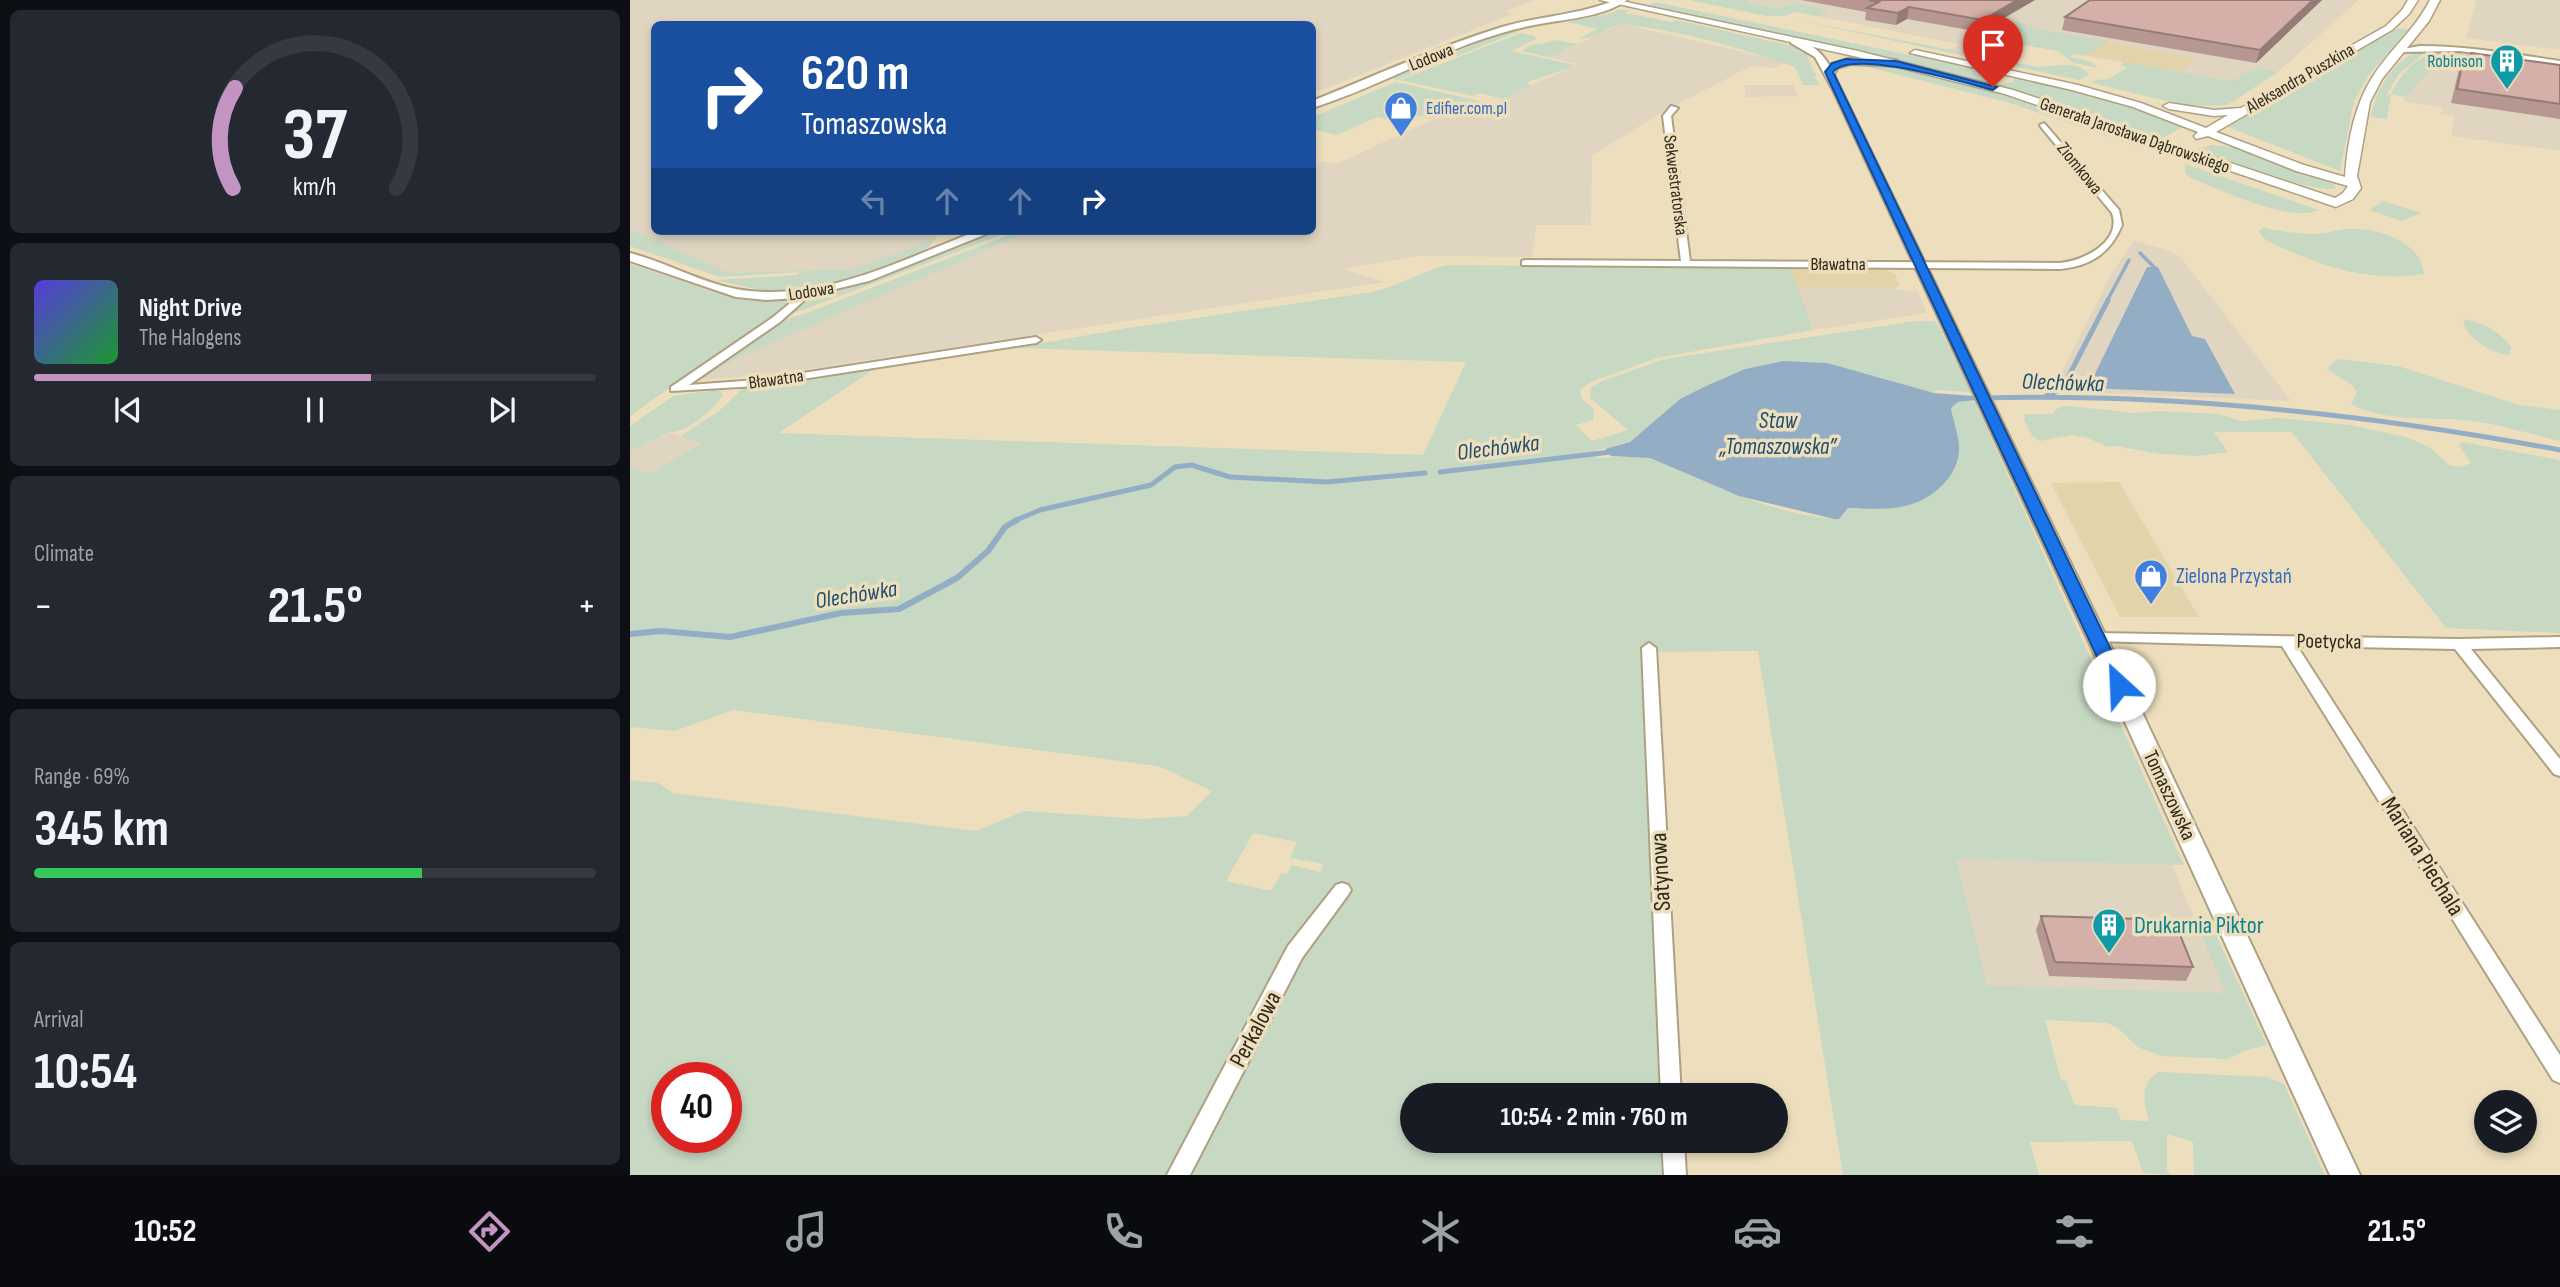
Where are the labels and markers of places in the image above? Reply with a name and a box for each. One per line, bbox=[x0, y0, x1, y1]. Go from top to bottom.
pin bbox=[1963, 15, 2023, 87]
building icon: Robinson bbox=[2488, 42, 2526, 91]
place label: Robinson bbox=[2427, 51, 2483, 72]
shop icon: Edifier.com.pl bbox=[1382, 89, 1420, 138]
place label: Edifier.com.pl bbox=[1426, 98, 1507, 119]
shop icon: Zielona Przystań bbox=[2132, 557, 2170, 606]
place label: Zielona Przystań bbox=[2176, 564, 2292, 589]
building icon: Drukarnia Piktor bbox=[2090, 906, 2128, 955]
place label: Drukarnia Piktor bbox=[2134, 911, 2264, 940]

